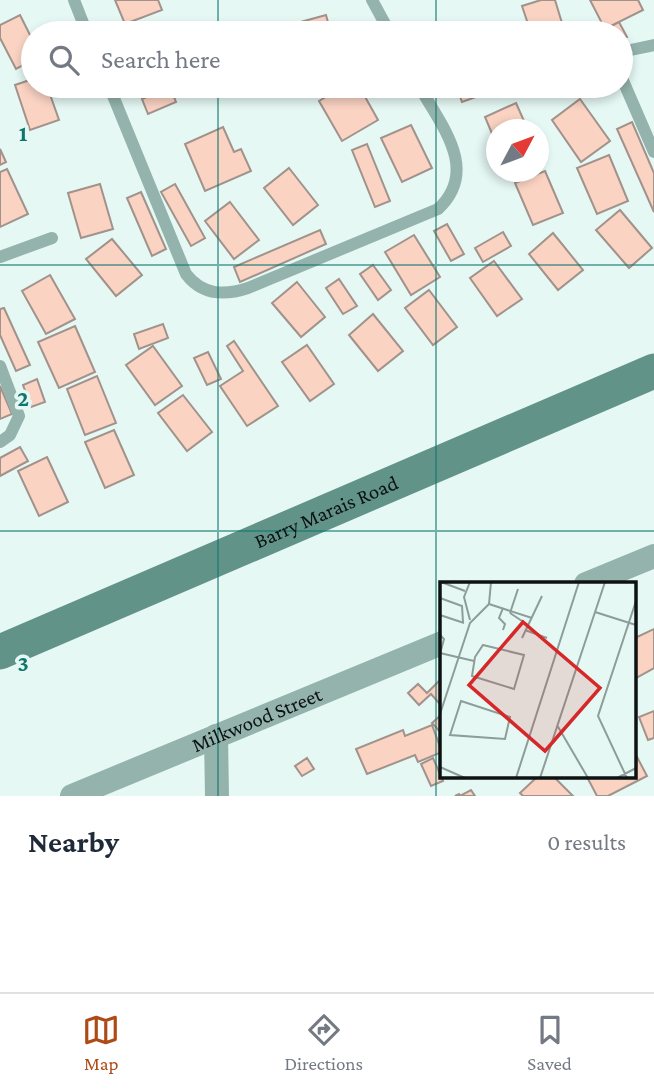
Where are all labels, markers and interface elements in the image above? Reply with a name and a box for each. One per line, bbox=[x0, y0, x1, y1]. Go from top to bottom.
search box bbox=[21, 21, 633, 98]
icon: search bbox=[45, 41, 83, 79]
text: Search here bbox=[101, 45, 220, 74]
north arrow bbox=[486, 119, 549, 182]
text: 1 bbox=[19, 120, 28, 146]
text: 2 bbox=[17, 385, 29, 411]
street label: Barry Marais Road bbox=[251, 470, 402, 553]
inset map bbox=[440, 582, 636, 778]
text: 3 bbox=[17, 650, 29, 676]
street label: Milkwood Street bbox=[188, 682, 326, 757]
text: Nearby bbox=[28, 825, 119, 858]
text: 0 results bbox=[547, 829, 626, 855]
tab: Map bbox=[82, 1011, 120, 1074]
tab: Directions bbox=[284, 1011, 363, 1074]
tab: Saved bbox=[527, 1011, 572, 1074]

